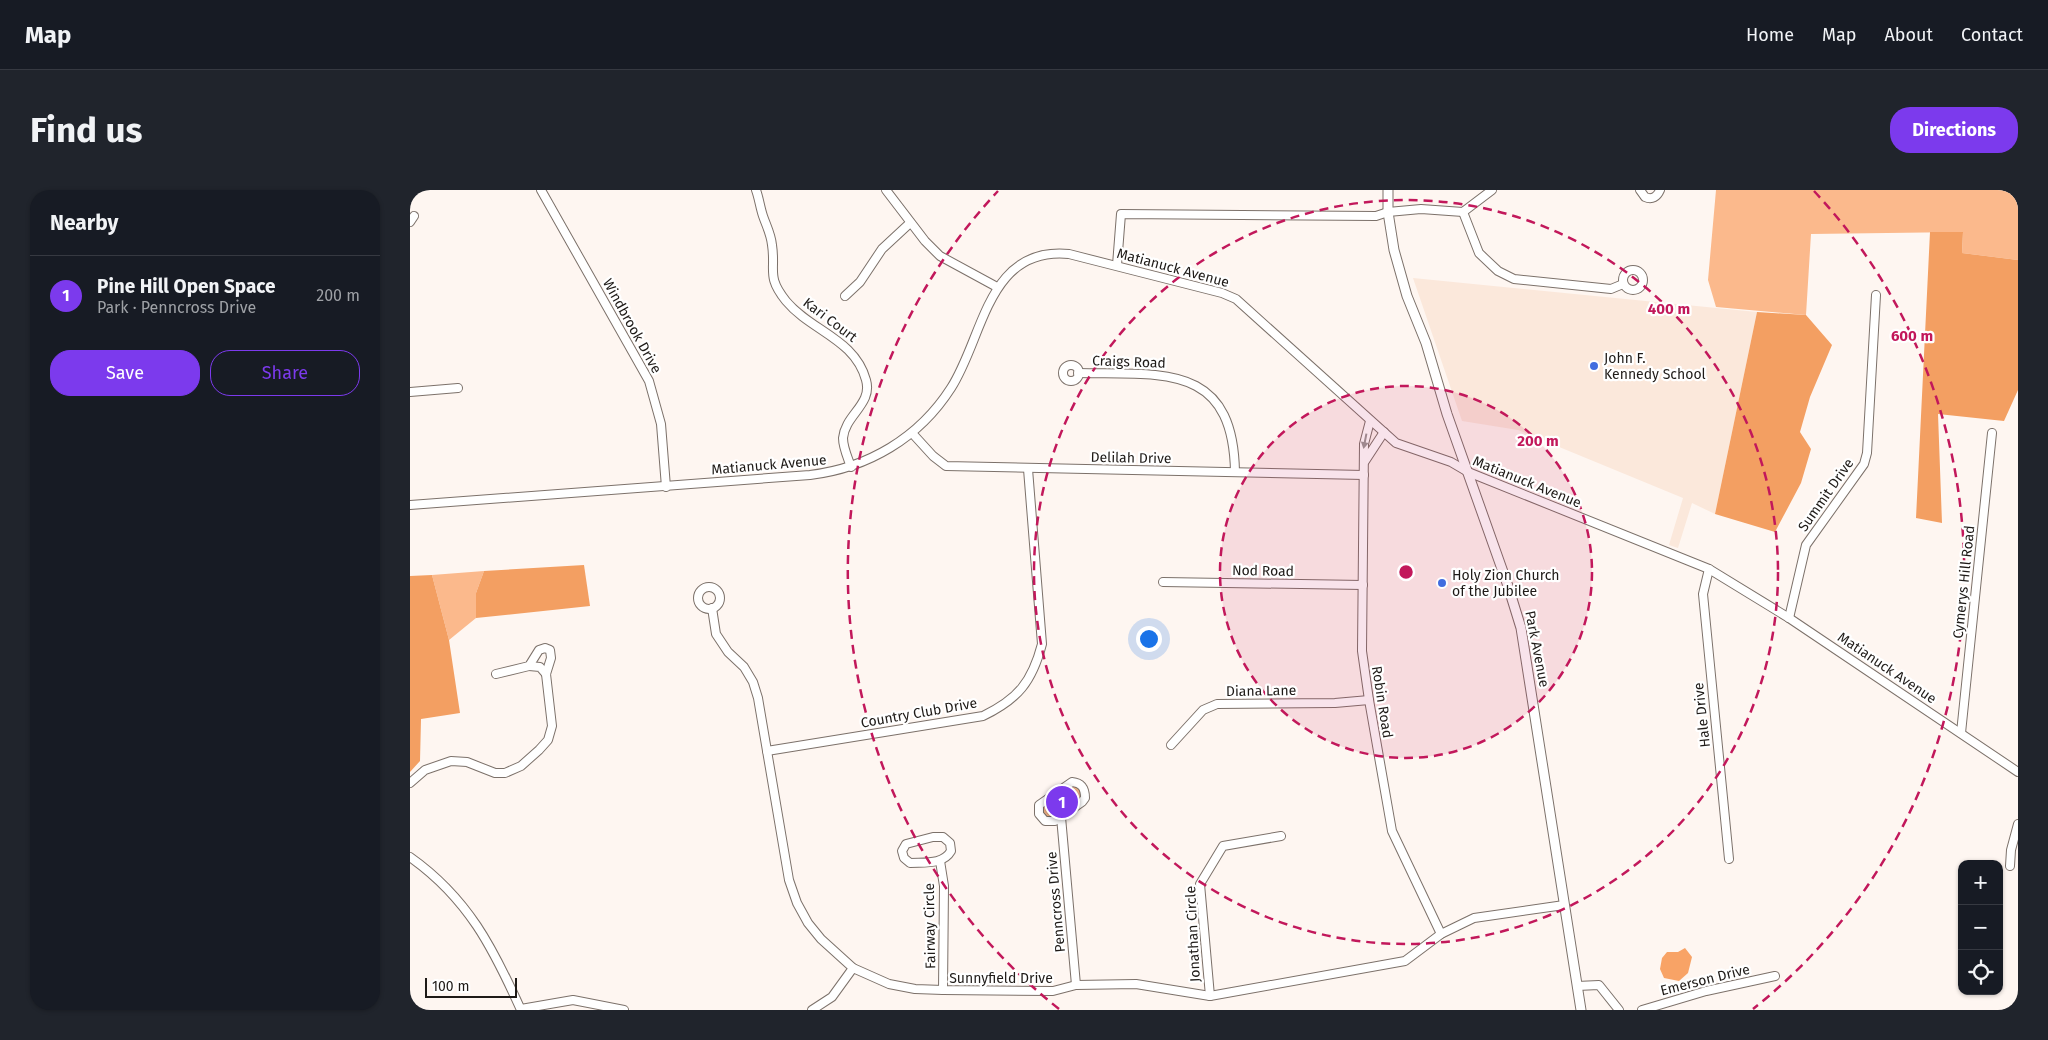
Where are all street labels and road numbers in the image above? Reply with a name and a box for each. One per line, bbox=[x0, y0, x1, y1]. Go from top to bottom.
street label: Matianuck Avenue bbox=[1115, 245, 1231, 291]
street label: Windbrook Drive bbox=[599, 276, 665, 376]
street label: Kari Court bbox=[800, 294, 861, 346]
street label: Craigs Road bbox=[1092, 352, 1166, 372]
street label: Delilah Drive bbox=[1090, 449, 1172, 467]
street label: Matianuck Avenue bbox=[711, 451, 827, 479]
street label: Matianuck Avenue bbox=[1470, 452, 1584, 512]
street label: Summit Drive bbox=[1795, 455, 1857, 535]
street label: Cymerys Hill Road bbox=[1950, 525, 1978, 639]
street label: Nod Road bbox=[1232, 562, 1294, 580]
street label: Park Avenue bbox=[1521, 609, 1553, 689]
street label: Matianuck Avenue bbox=[1834, 629, 1940, 707]
street label: Robin Road bbox=[1368, 665, 1396, 739]
street label: Diana Lane bbox=[1226, 682, 1296, 700]
street label: Hale Drive bbox=[1690, 682, 1714, 748]
street label: Country Club Drive bbox=[859, 694, 979, 732]
street label: Penncross Drive bbox=[1043, 851, 1069, 953]
street label: Fairway Circle bbox=[921, 883, 939, 969]
street label: Jonathan Circle bbox=[1182, 886, 1204, 982]
street label: Emerson Drive bbox=[1658, 961, 1752, 999]
street label: Sunnyfield Drive bbox=[949, 970, 1053, 987]

